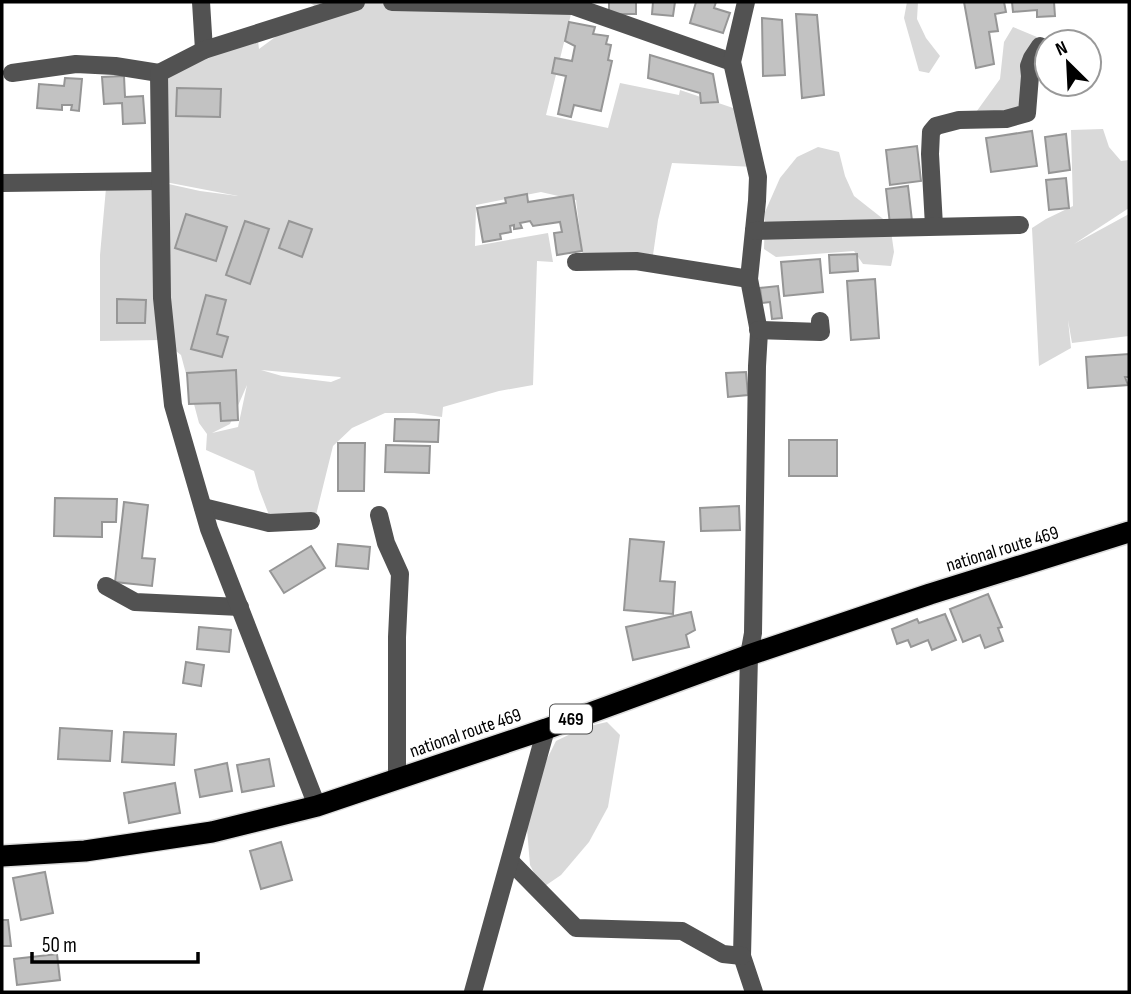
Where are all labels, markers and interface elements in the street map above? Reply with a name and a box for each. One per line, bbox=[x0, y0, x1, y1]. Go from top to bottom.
north arrow bbox=[1033, 28, 1103, 98]
text: N bbox=[1052, 36, 1071, 61]
street label: national route 469 bbox=[943, 521, 1062, 577]
street label: national route 469 bbox=[407, 704, 524, 763]
road number: 469 bbox=[550, 704, 592, 734]
scale bar bbox=[32, 920, 198, 964]
text: 50 m bbox=[42, 933, 77, 958]

